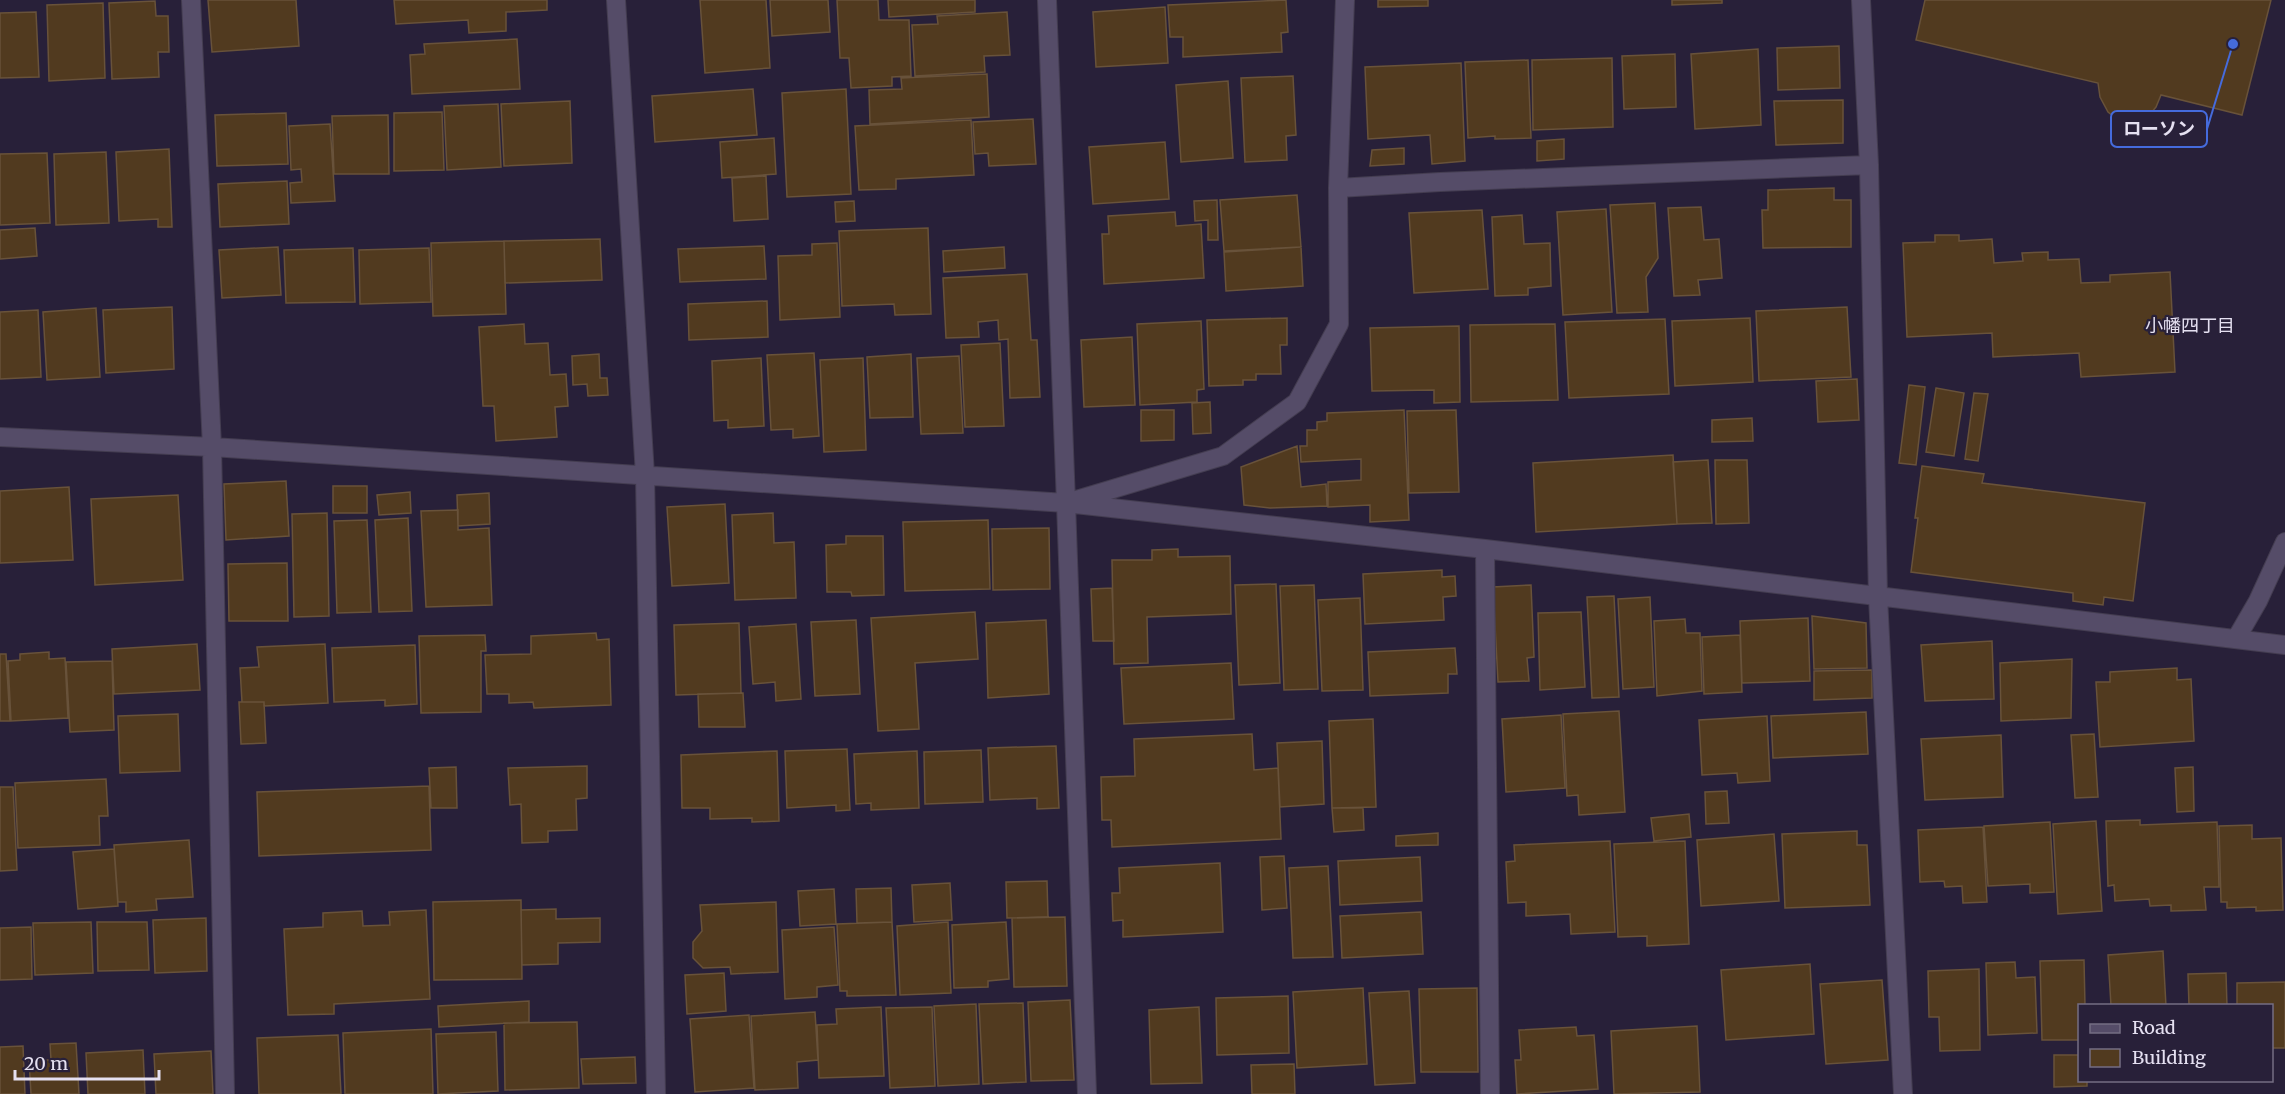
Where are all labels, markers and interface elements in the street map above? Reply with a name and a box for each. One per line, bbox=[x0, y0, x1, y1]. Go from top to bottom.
callout: ローソン bbox=[2111, 111, 2207, 147]
text: ローソン bbox=[2123, 117, 2195, 140]
district label: 小幡四丁目 bbox=[2145, 314, 2235, 337]
legend bbox=[2078, 1004, 2273, 1082]
text: Road bbox=[2132, 1016, 2176, 1039]
scale bar bbox=[15, 1043, 159, 1081]
text: Building bbox=[2132, 1046, 2206, 1069]
text: 20 m bbox=[24, 1052, 68, 1075]

